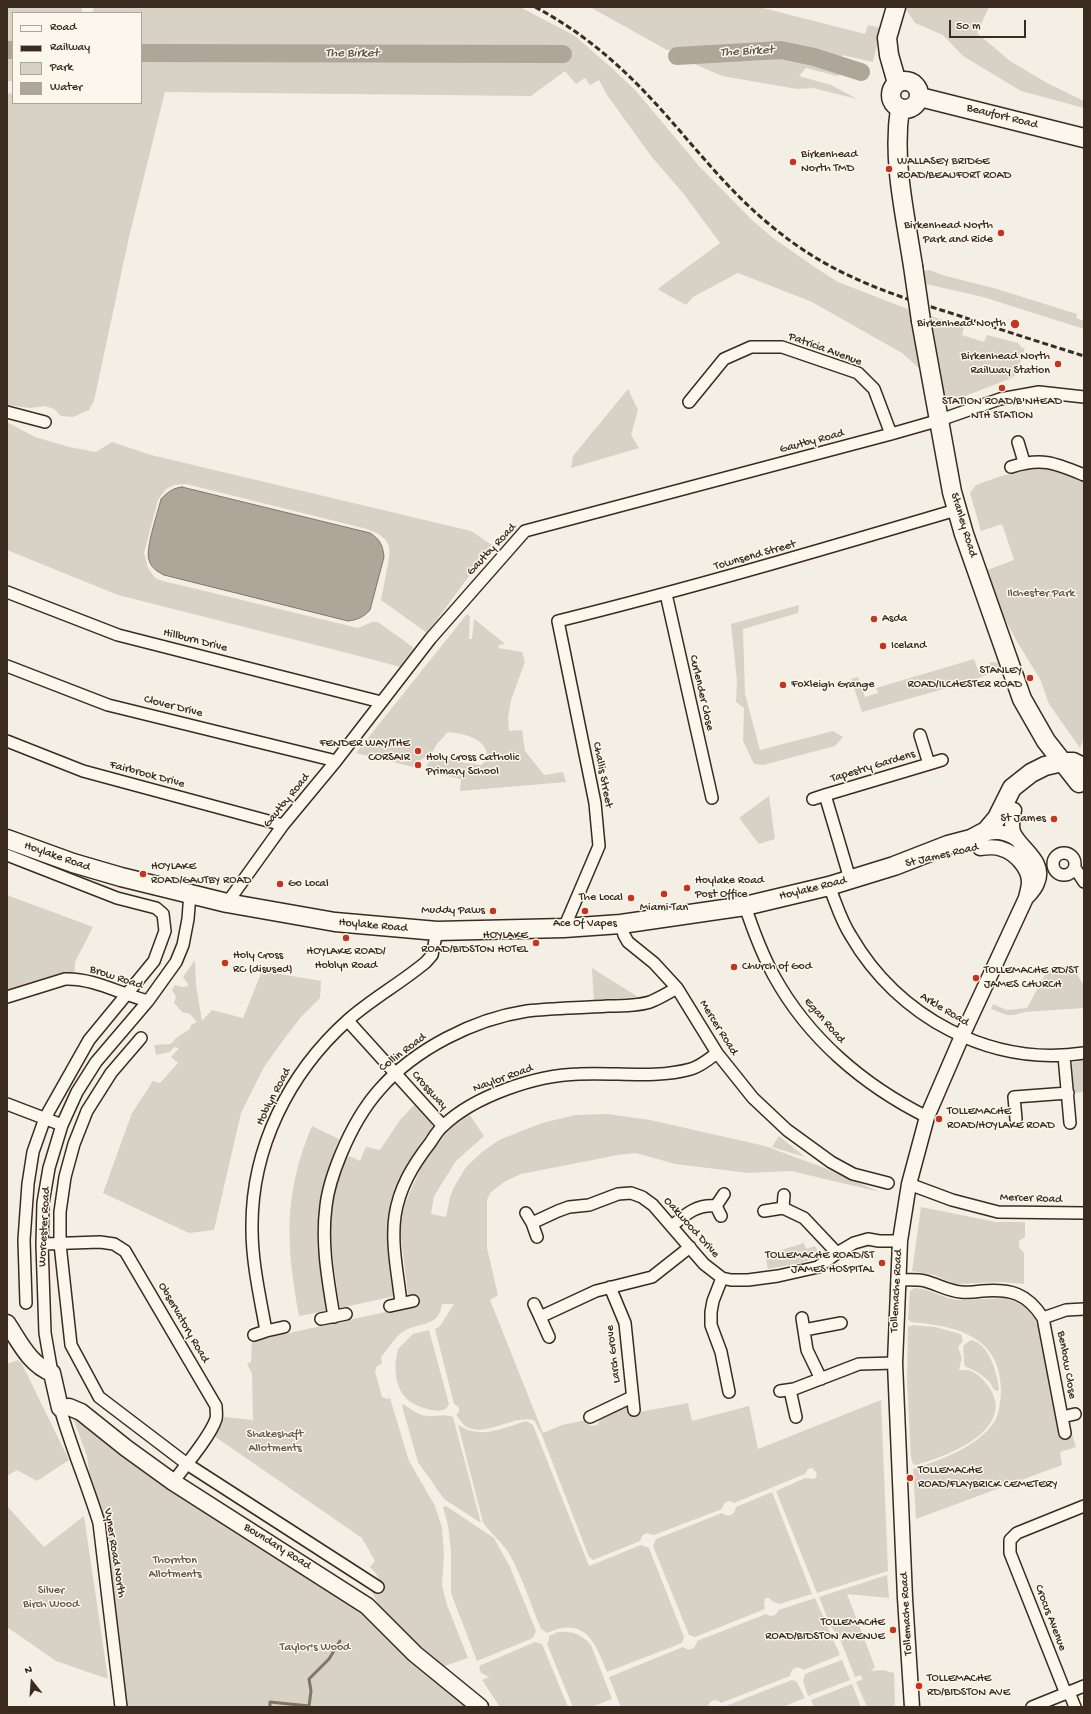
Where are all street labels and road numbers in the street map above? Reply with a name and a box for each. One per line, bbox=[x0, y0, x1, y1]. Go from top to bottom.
street label: Beaufort Road bbox=[965, 101, 1039, 133]
street label: Patricia Avenue bbox=[786, 330, 864, 370]
street label: Gautby Road bbox=[778, 426, 846, 458]
street label: Stanley Road bbox=[946, 491, 980, 559]
street label: Gautby Road bbox=[464, 521, 520, 579]
street label: Townsend Street bbox=[713, 537, 797, 575]
street label: Hillburn Drive bbox=[161, 626, 229, 656]
street label: Curlender Close bbox=[685, 654, 717, 732]
street label: Clover Drive bbox=[142, 693, 204, 721]
street label: Challis Street bbox=[589, 741, 615, 809]
street label: Tapestry Gardens bbox=[829, 747, 917, 787]
street label: Fairbrook Drive bbox=[108, 758, 186, 792]
street label: Gautby Road bbox=[261, 771, 313, 831]
street label: Hoylake Road bbox=[22, 839, 92, 875]
street label: St James Road bbox=[904, 841, 980, 871]
street label: Hoylake Road bbox=[778, 874, 848, 904]
street label: Hoylake Road bbox=[338, 916, 408, 936]
street label: Brow Road bbox=[88, 963, 144, 993]
street label: Arkle Road bbox=[917, 990, 971, 1030]
street label: Egan Road bbox=[800, 995, 848, 1047]
street label: Mercer Road bbox=[695, 998, 741, 1058]
street label: Collin Road bbox=[377, 1031, 429, 1075]
street label: Naylor Road bbox=[471, 1062, 535, 1096]
street label: Hoblyn Road bbox=[253, 1066, 295, 1128]
street label: Crossway bbox=[408, 1068, 450, 1114]
street label: Worcester Road bbox=[36, 1187, 54, 1267]
street label: Mercer Road bbox=[1000, 1191, 1062, 1207]
street label: Oakwood Drive bbox=[660, 1195, 722, 1261]
street label: Tollemache Road bbox=[888, 1249, 906, 1333]
street label: Observatory Road bbox=[154, 1280, 212, 1366]
street label: Larch Grove bbox=[603, 1324, 625, 1384]
street label: Benbow Close bbox=[1053, 1330, 1079, 1400]
street label: Vyner Road North bbox=[100, 1507, 128, 1599]
street label: Boundary Road bbox=[241, 1521, 313, 1573]
street label: Tollemache Road bbox=[898, 1572, 916, 1656]
street label: Crocus Avenue bbox=[1031, 1583, 1069, 1653]

